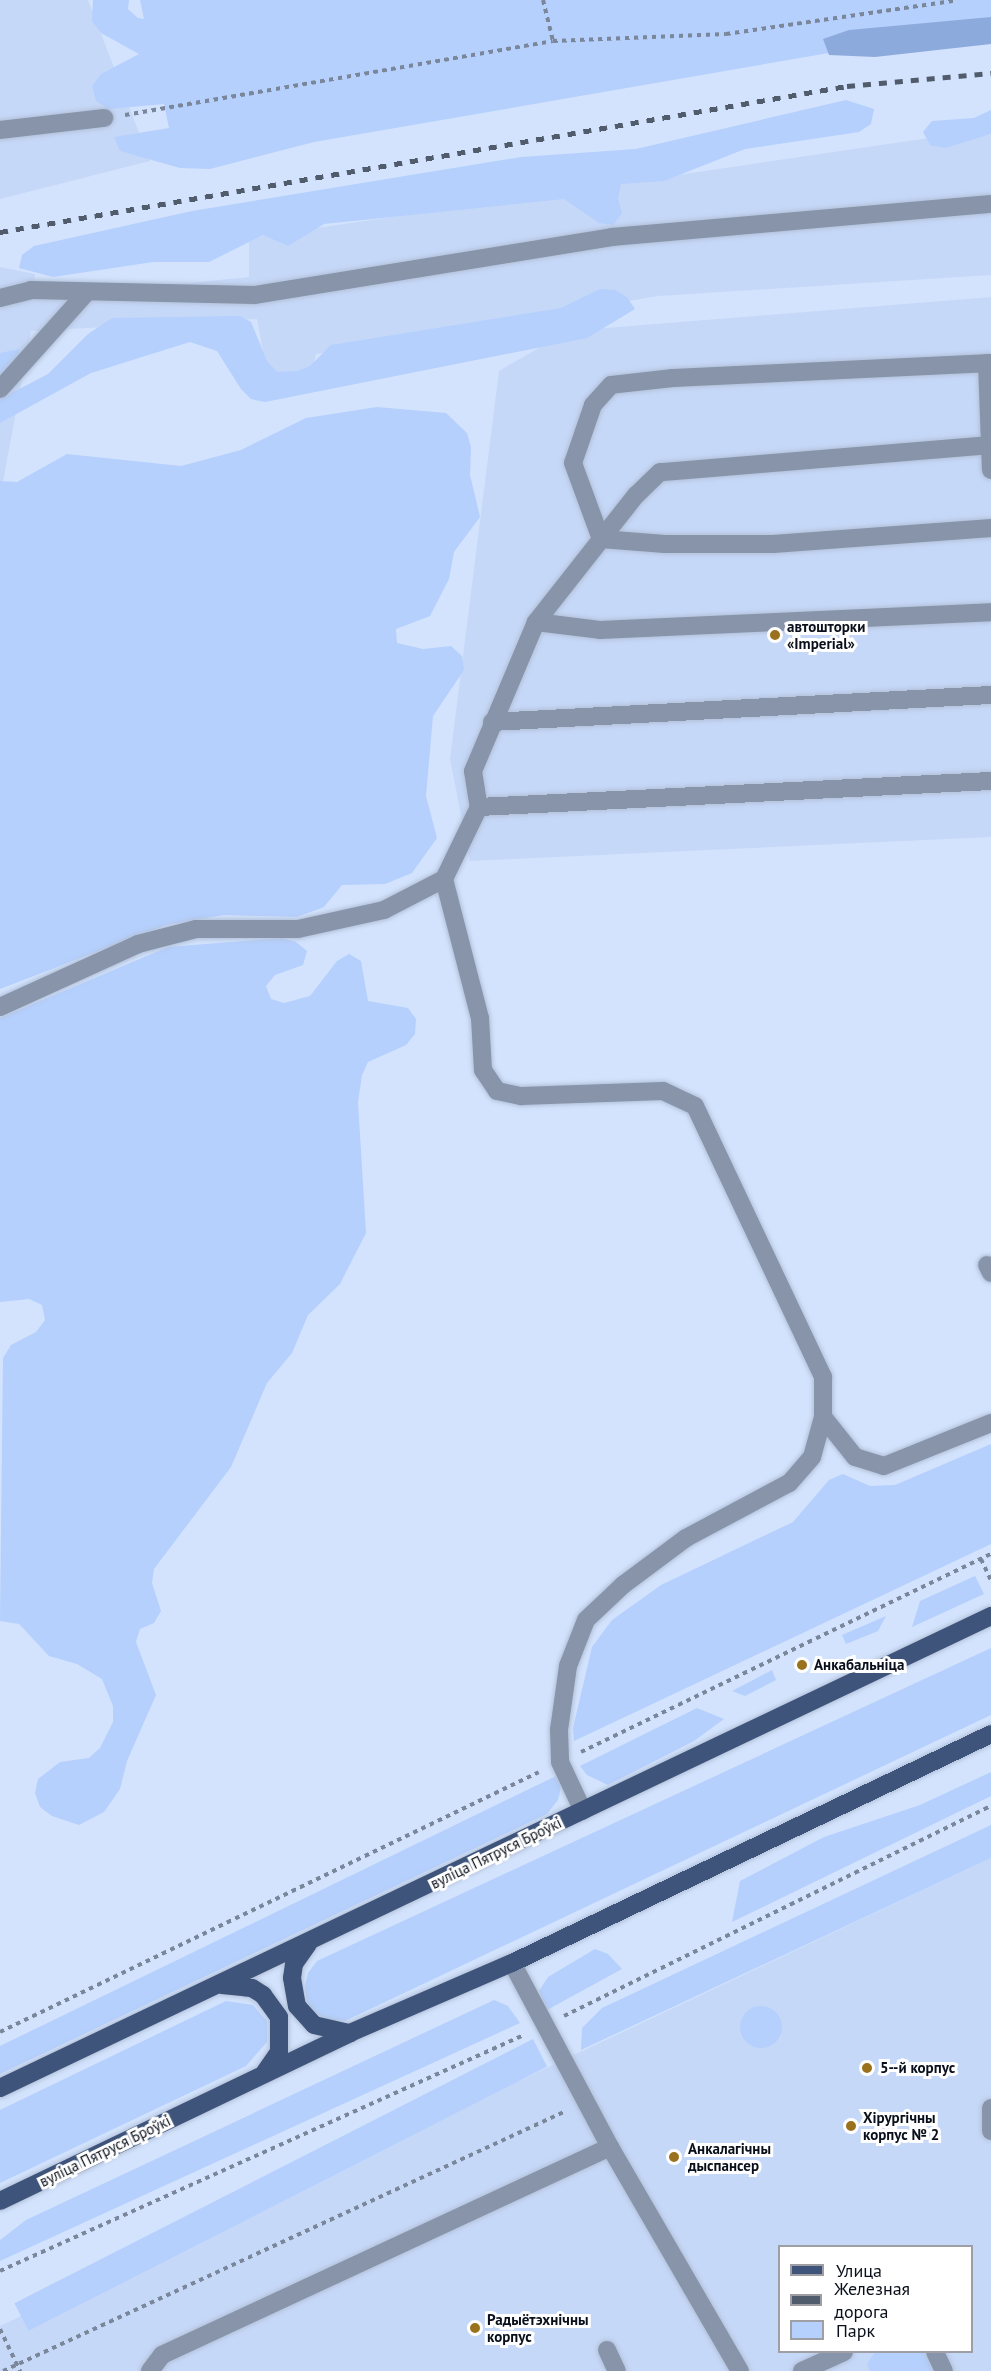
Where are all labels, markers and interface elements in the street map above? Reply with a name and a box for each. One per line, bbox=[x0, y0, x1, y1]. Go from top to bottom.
place label: автошторки «Imperial» bbox=[787, 617, 865, 652]
marker: автошторки «Imperial» bbox=[768, 628, 782, 642]
place label: Анкабальніца bbox=[814, 1656, 904, 1674]
marker: Анкабальніца bbox=[795, 1658, 809, 1672]
street label: вуліца Пятруся Броўкі bbox=[428, 1813, 564, 1893]
marker: 5--й корпус bbox=[858, 2059, 876, 2077]
place label: 5--й корпус bbox=[880, 2059, 955, 2077]
place label: Хірургічны корпус № 2 bbox=[863, 2108, 939, 2143]
street label: вуліца Пятруся Броўкі bbox=[37, 2111, 173, 2191]
marker: Хірургічны корпус № 2 bbox=[844, 2119, 858, 2133]
place label: Анкалагічны дыспансер bbox=[688, 2139, 771, 2174]
marker: Анкалагічны дыспансер bbox=[665, 2148, 683, 2166]
legend bbox=[778, 2245, 973, 2353]
text: Улица bbox=[836, 2259, 882, 2282]
text: Железная дорога bbox=[834, 2277, 910, 2323]
place label: Радыётэхнічны корпус bbox=[487, 2310, 588, 2345]
text: Парк bbox=[836, 2319, 875, 2342]
marker: Радыётэхнічны корпус bbox=[468, 2321, 482, 2335]

